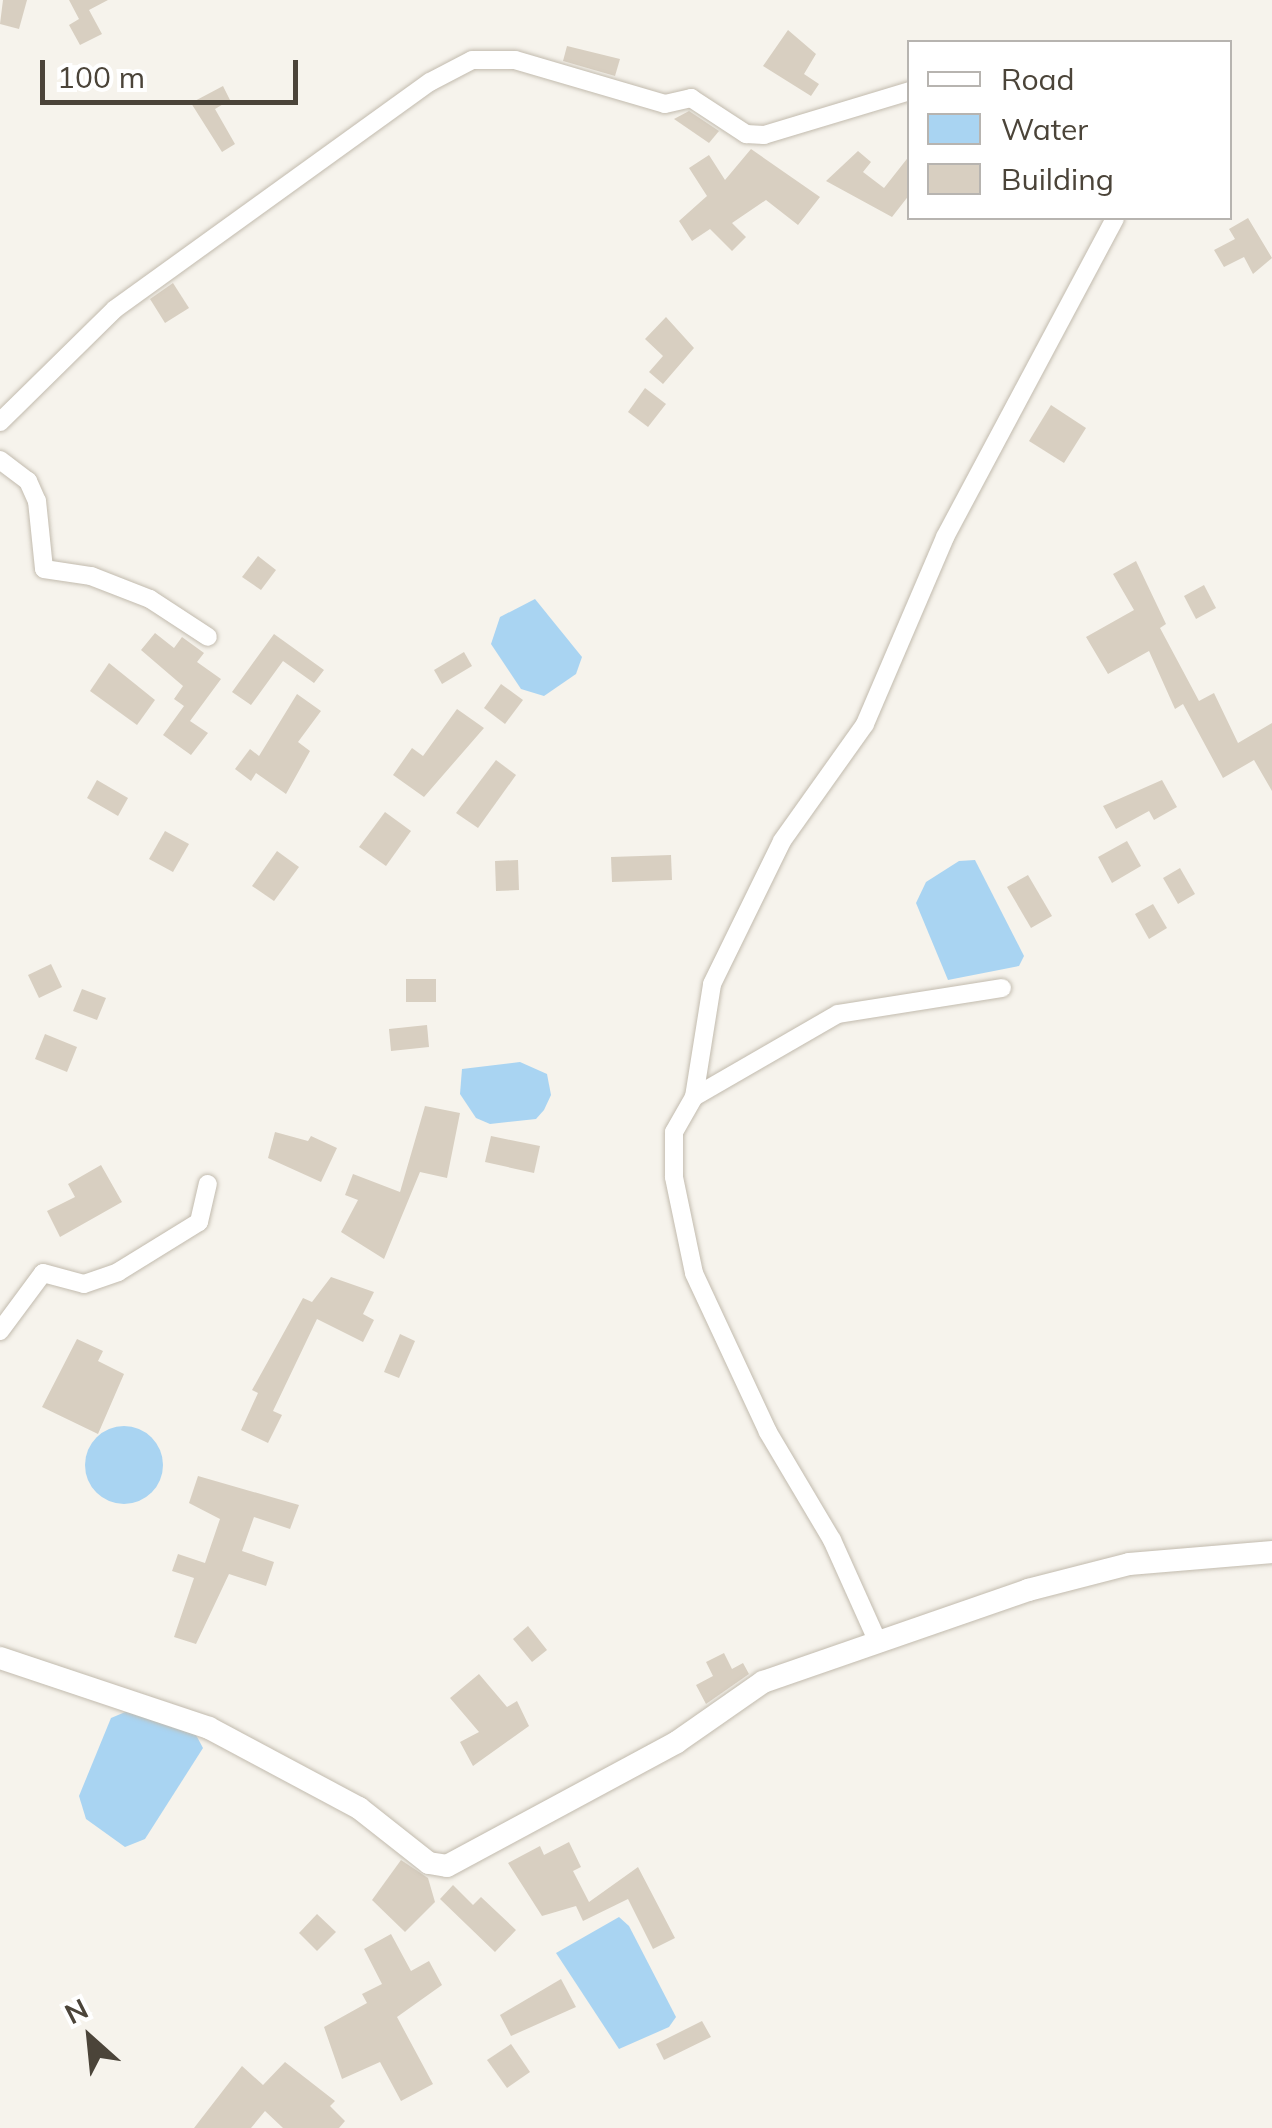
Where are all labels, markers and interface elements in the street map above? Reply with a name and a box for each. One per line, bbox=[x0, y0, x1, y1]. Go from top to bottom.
scale bar bbox=[45, 40, 302, 102]
legend bbox=[907, 40, 1232, 220]
text: 100 m bbox=[57, 58, 145, 96]
text: Road bbox=[1001, 60, 1075, 98]
text: Water bbox=[1001, 110, 1088, 148]
text: Building bbox=[1001, 160, 1114, 198]
north arrow bbox=[40, 1988, 140, 2088]
text: N bbox=[59, 1990, 94, 2031]

